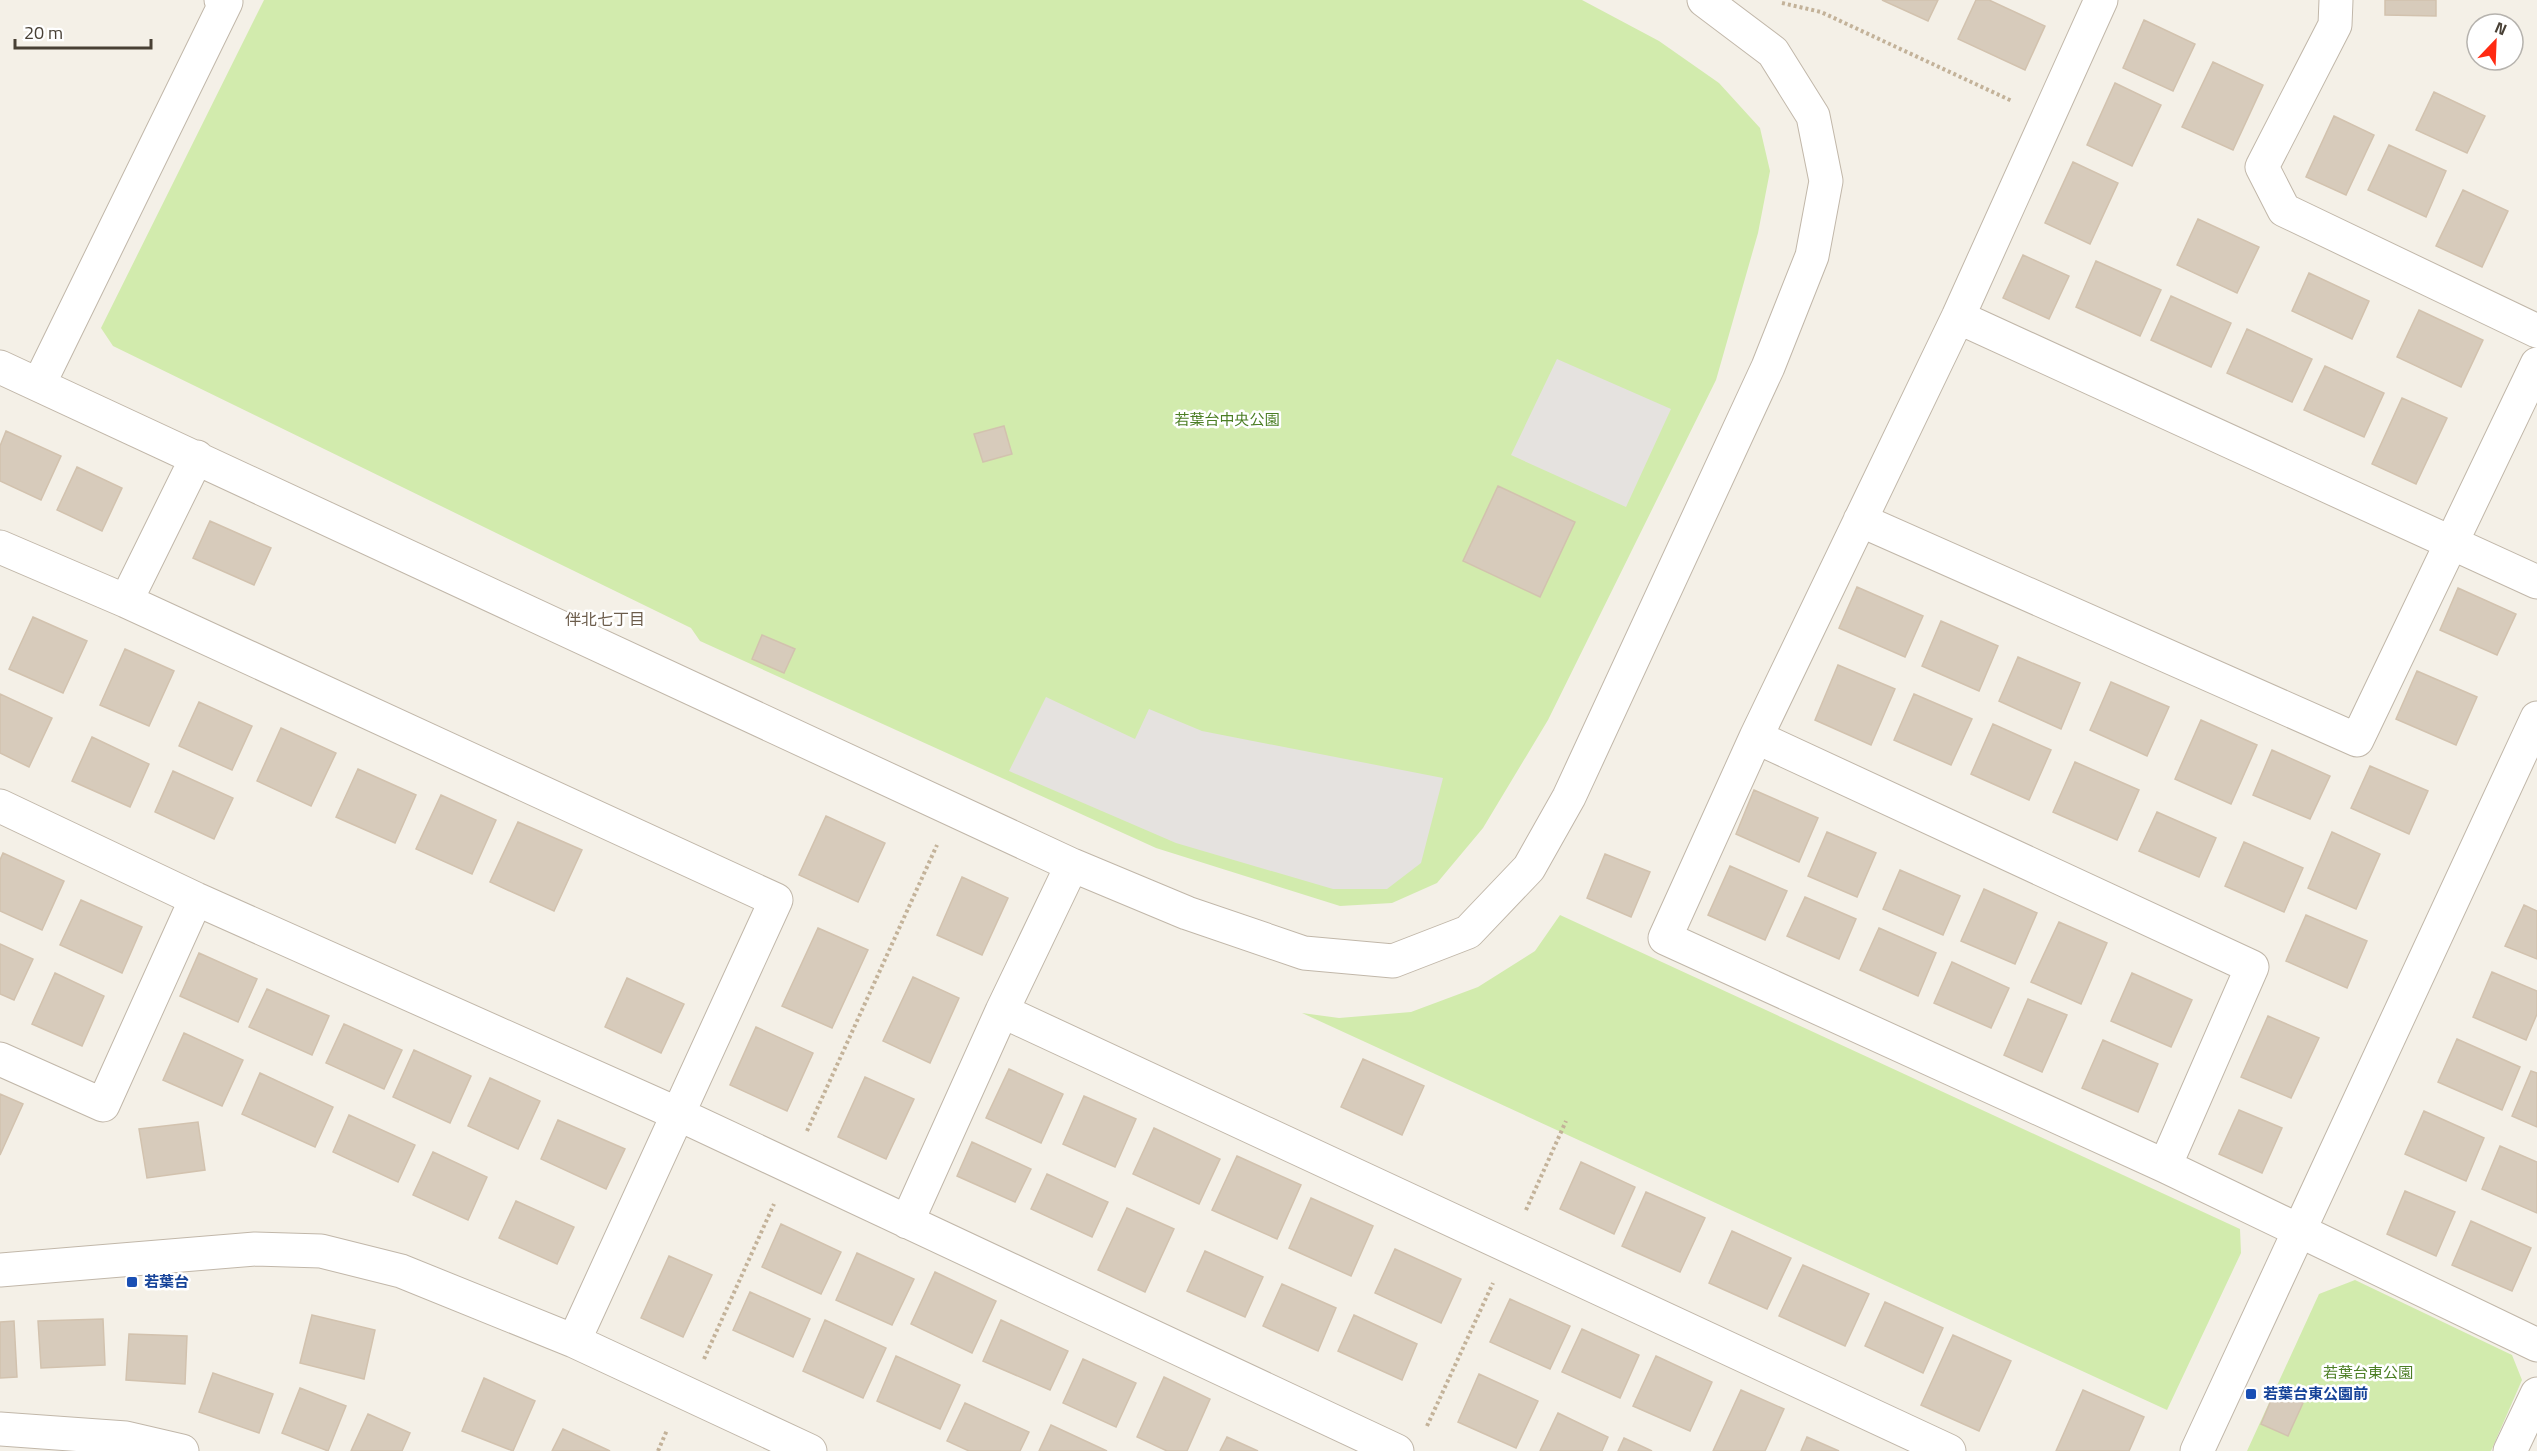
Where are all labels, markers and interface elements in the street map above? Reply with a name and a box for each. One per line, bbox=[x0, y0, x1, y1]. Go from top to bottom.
scale bar bbox=[15, 12, 152, 50]
north arrow bbox=[2465, 12, 2525, 72]
text: N bbox=[2491, 15, 2511, 41]
text: 20 m bbox=[24, 19, 63, 46]
park label: 若葉台中央公園 bbox=[1174, 408, 1280, 431]
district label: 伴北七丁目 bbox=[565, 607, 645, 631]
place label: 若葉台 bbox=[144, 1270, 189, 1293]
marker: 若葉台 bbox=[125, 1275, 139, 1289]
park label: 若葉台東公園 bbox=[2323, 1361, 2413, 1384]
place label: 若葉台東公園前 bbox=[2263, 1382, 2368, 1405]
marker: 若葉台東公園前 bbox=[2244, 1387, 2258, 1401]

